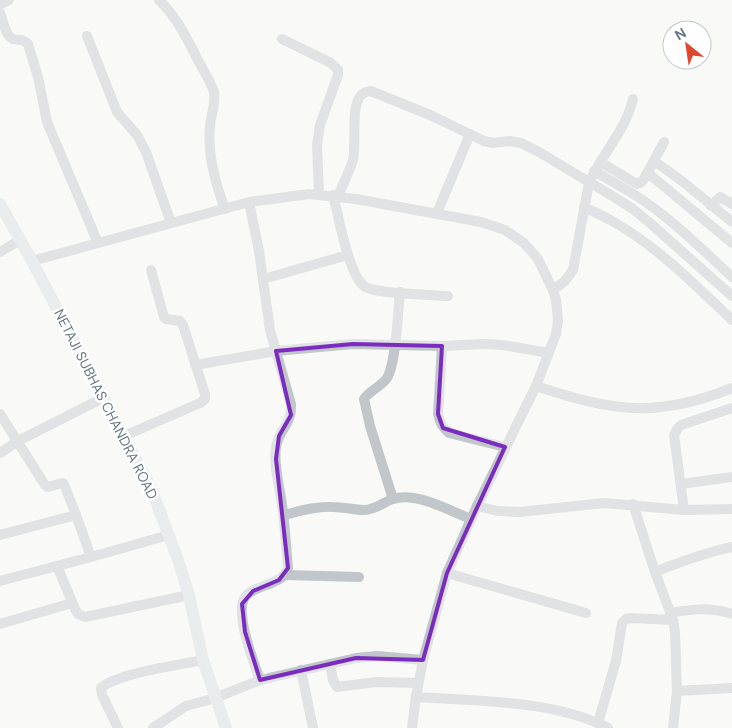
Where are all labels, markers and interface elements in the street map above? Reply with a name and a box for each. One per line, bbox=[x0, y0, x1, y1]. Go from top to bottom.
north arrow bbox=[662, 20, 712, 70]
text: N bbox=[672, 23, 689, 44]
street label: NETAJI SUBHAS CHANDRA ROAD bbox=[50, 306, 162, 502]

